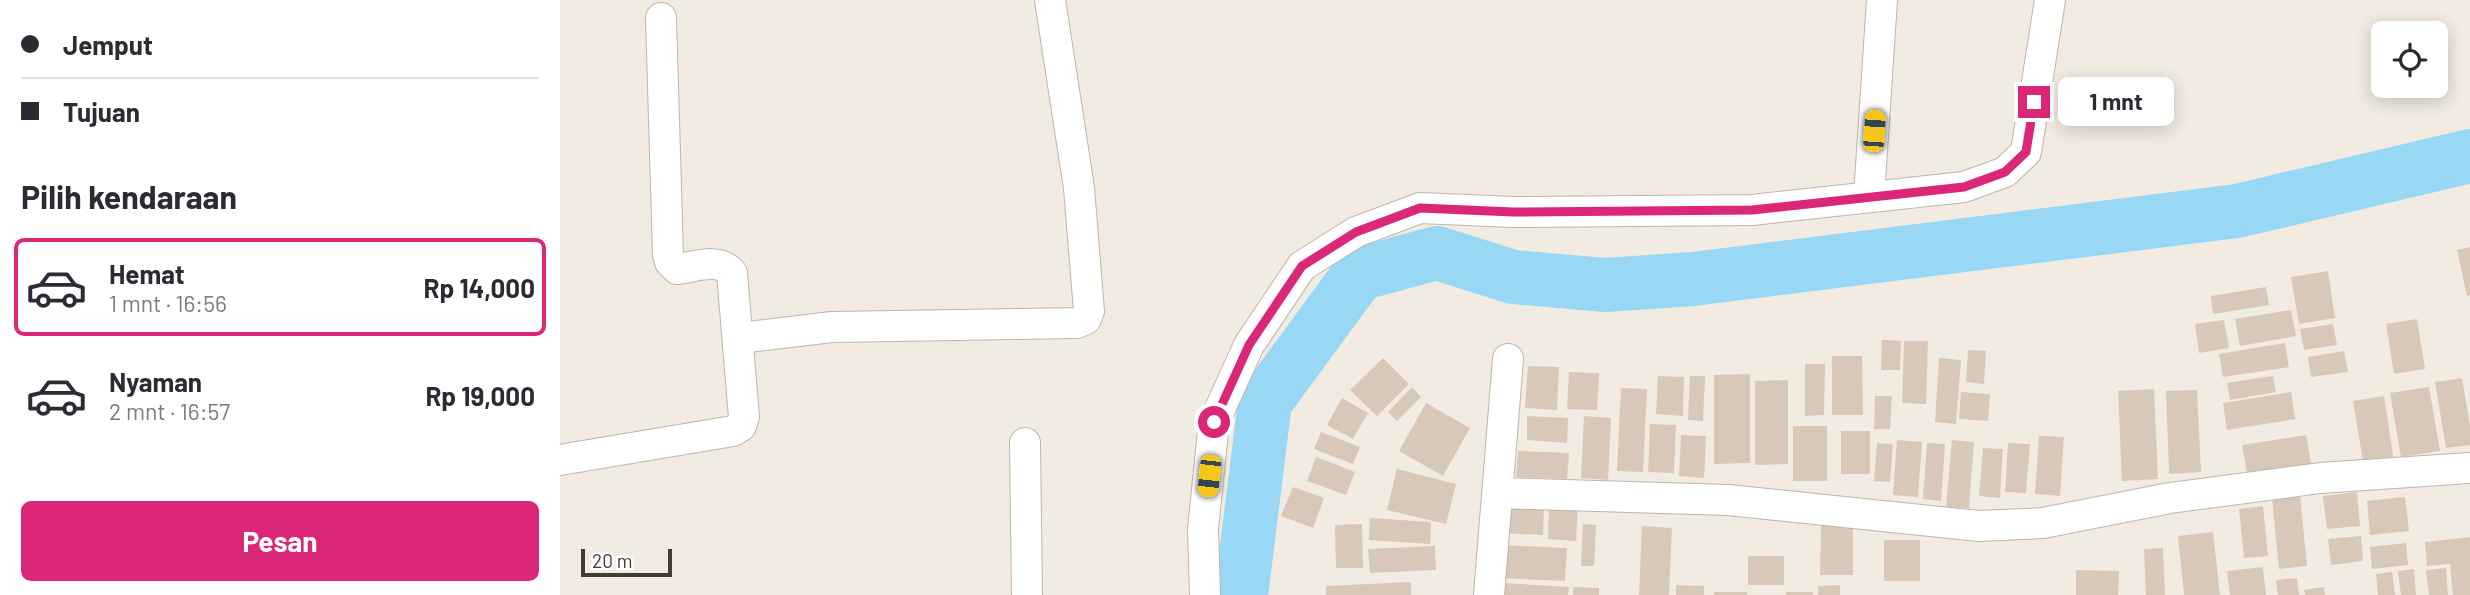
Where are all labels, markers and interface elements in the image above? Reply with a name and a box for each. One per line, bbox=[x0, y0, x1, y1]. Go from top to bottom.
map controls bbox=[2371, 21, 2448, 98]
button: locate bbox=[2371, 21, 2448, 98]
text: Jemput bbox=[63, 29, 153, 60]
callout: 1 mnt bbox=[2058, 78, 2174, 126]
route end bbox=[2018, 86, 2050, 118]
text: 1 mnt bbox=[2089, 87, 2143, 115]
text: Tujuan bbox=[63, 96, 140, 127]
car bbox=[1863, 109, 1886, 153]
text: Pilih kendaraan bbox=[21, 177, 237, 215]
icon: car bbox=[25, 256, 88, 319]
text: Hemat bbox=[109, 258, 185, 289]
text: Rp 14,000 bbox=[423, 272, 535, 303]
text: 1 mnt · 16:56 bbox=[109, 289, 227, 317]
icon: car bbox=[25, 364, 88, 427]
text: Nyaman bbox=[109, 366, 202, 397]
text: Rp 19,000 bbox=[425, 380, 535, 411]
text: 2 mnt · 16:57 bbox=[109, 397, 230, 425]
route start bbox=[1198, 406, 1230, 438]
car bbox=[1197, 454, 1222, 498]
button: Pesan bbox=[21, 501, 539, 581]
scale bar bbox=[581, 546, 672, 578]
text: 20 m bbox=[592, 549, 632, 572]

